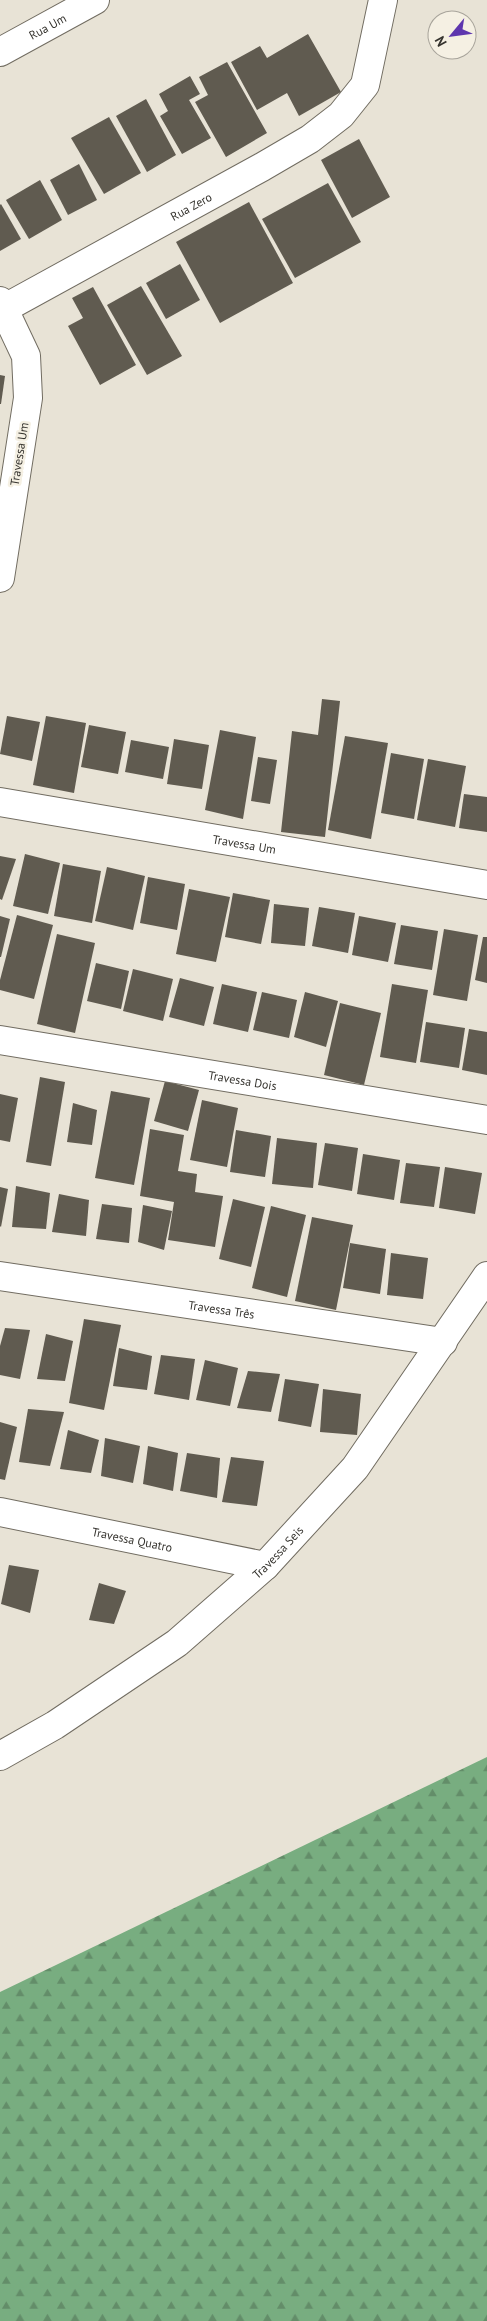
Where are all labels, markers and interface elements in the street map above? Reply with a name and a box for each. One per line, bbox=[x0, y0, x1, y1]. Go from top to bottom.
street label: Rua Um bbox=[26, 10, 69, 42]
north arrow bbox=[427, 10, 477, 60]
text: N bbox=[431, 33, 451, 50]
street label: Rua Zero bbox=[168, 189, 214, 223]
street label: Travessa Um bbox=[7, 421, 31, 487]
street label: Travessa Um bbox=[212, 831, 277, 856]
street label: Travessa Dois bbox=[207, 1067, 278, 1093]
street label: Travessa Três bbox=[187, 1297, 256, 1321]
street label: Travessa Seis bbox=[249, 1522, 306, 1581]
street label: Travessa Quatro bbox=[91, 1523, 174, 1554]

